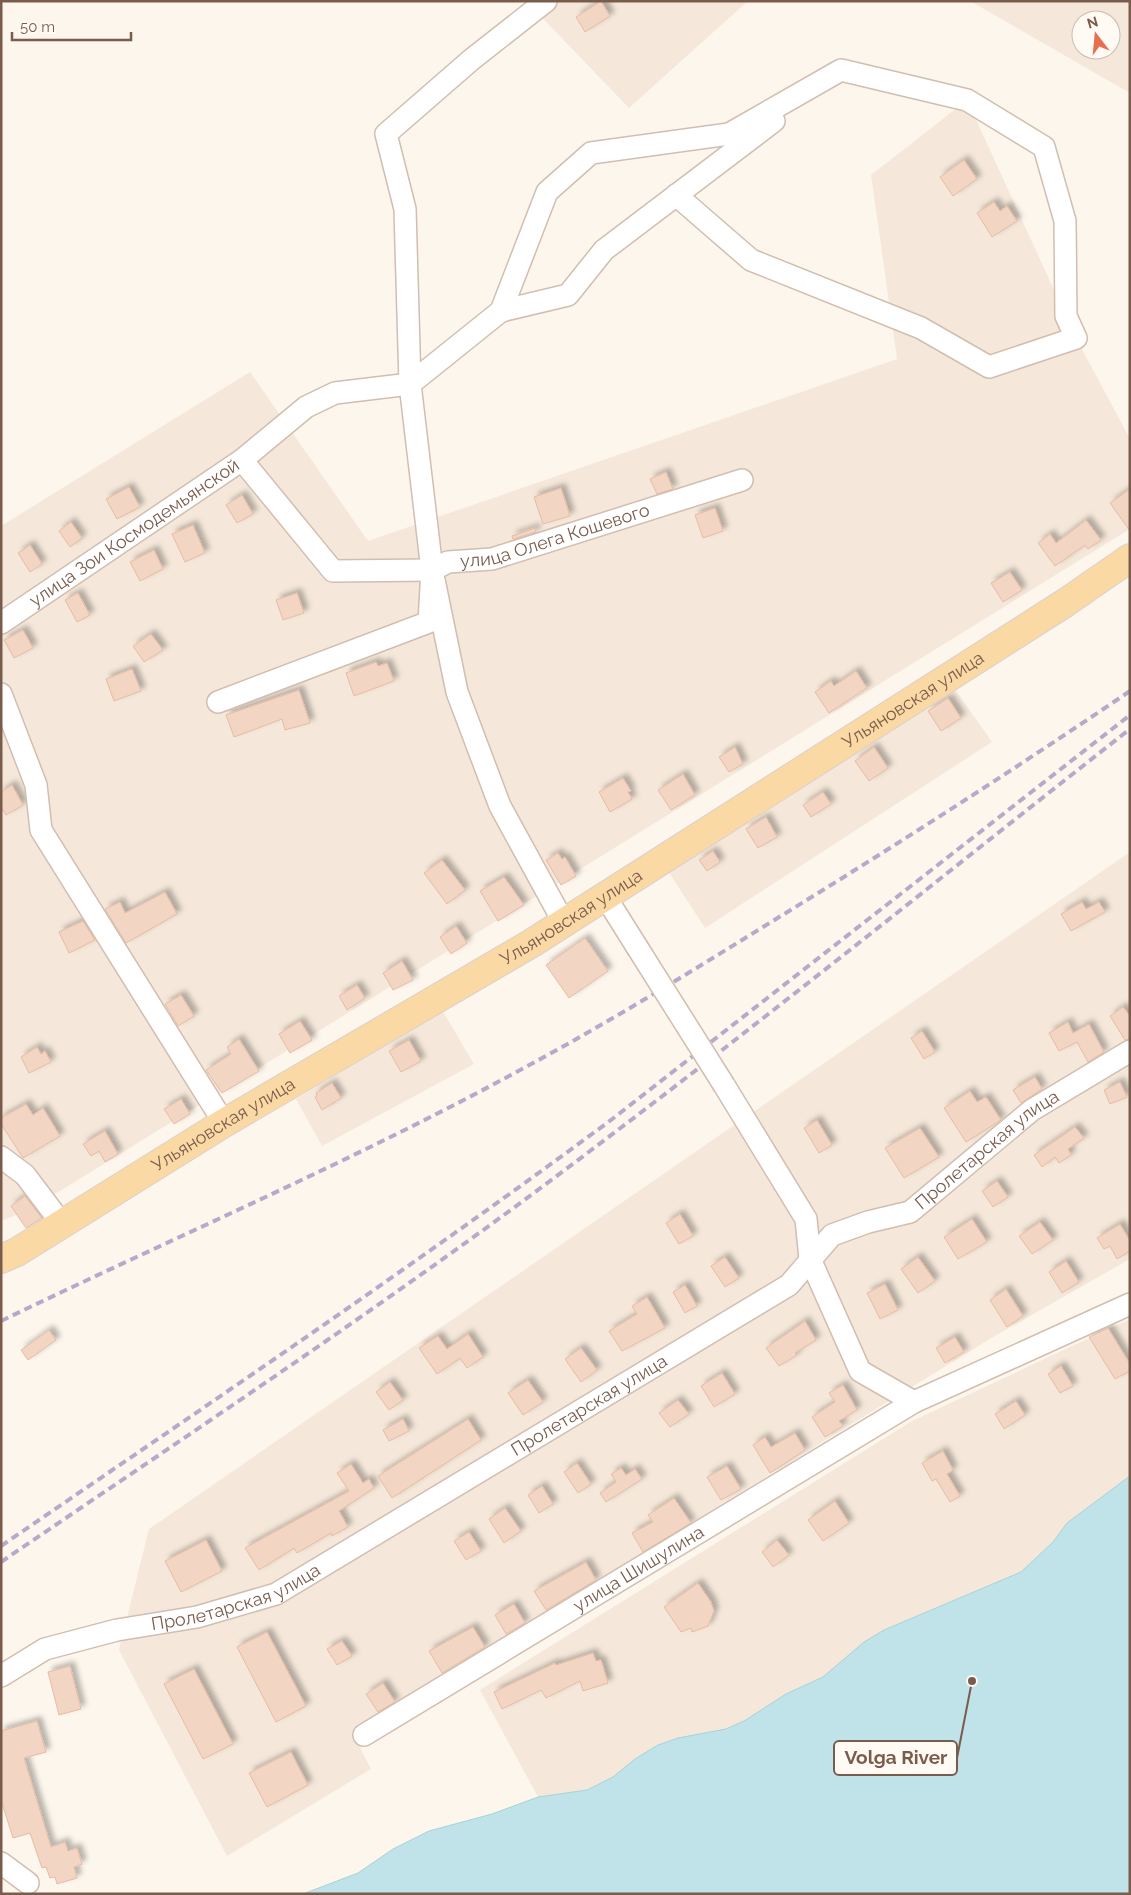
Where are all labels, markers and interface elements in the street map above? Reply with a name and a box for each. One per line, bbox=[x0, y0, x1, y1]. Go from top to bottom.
scale bar bbox=[12, 10, 131, 42]
north arrow bbox=[1071, 10, 1121, 60]
text: N bbox=[1085, 13, 1100, 32]
text: 50 m bbox=[20, 18, 55, 36]
street label: улица Зои Космодемьянской bbox=[25, 454, 243, 611]
street label: улица Олега Кошевого bbox=[459, 499, 652, 571]
street label: Ульяновская улица bbox=[838, 647, 987, 752]
street label: Ульяновская улица bbox=[496, 864, 646, 969]
street label: Ульяновская улица bbox=[148, 1073, 299, 1176]
street label: Пролетарская улица bbox=[911, 1085, 1062, 1213]
street label: Пролетарская улица bbox=[507, 1350, 671, 1460]
street label: улица Шишулина bbox=[569, 1521, 707, 1616]
street label: Пролетарская улица bbox=[149, 1559, 324, 1634]
callout: Volga River bbox=[834, 1741, 957, 1775]
text: Volga River bbox=[845, 1746, 948, 1768]

